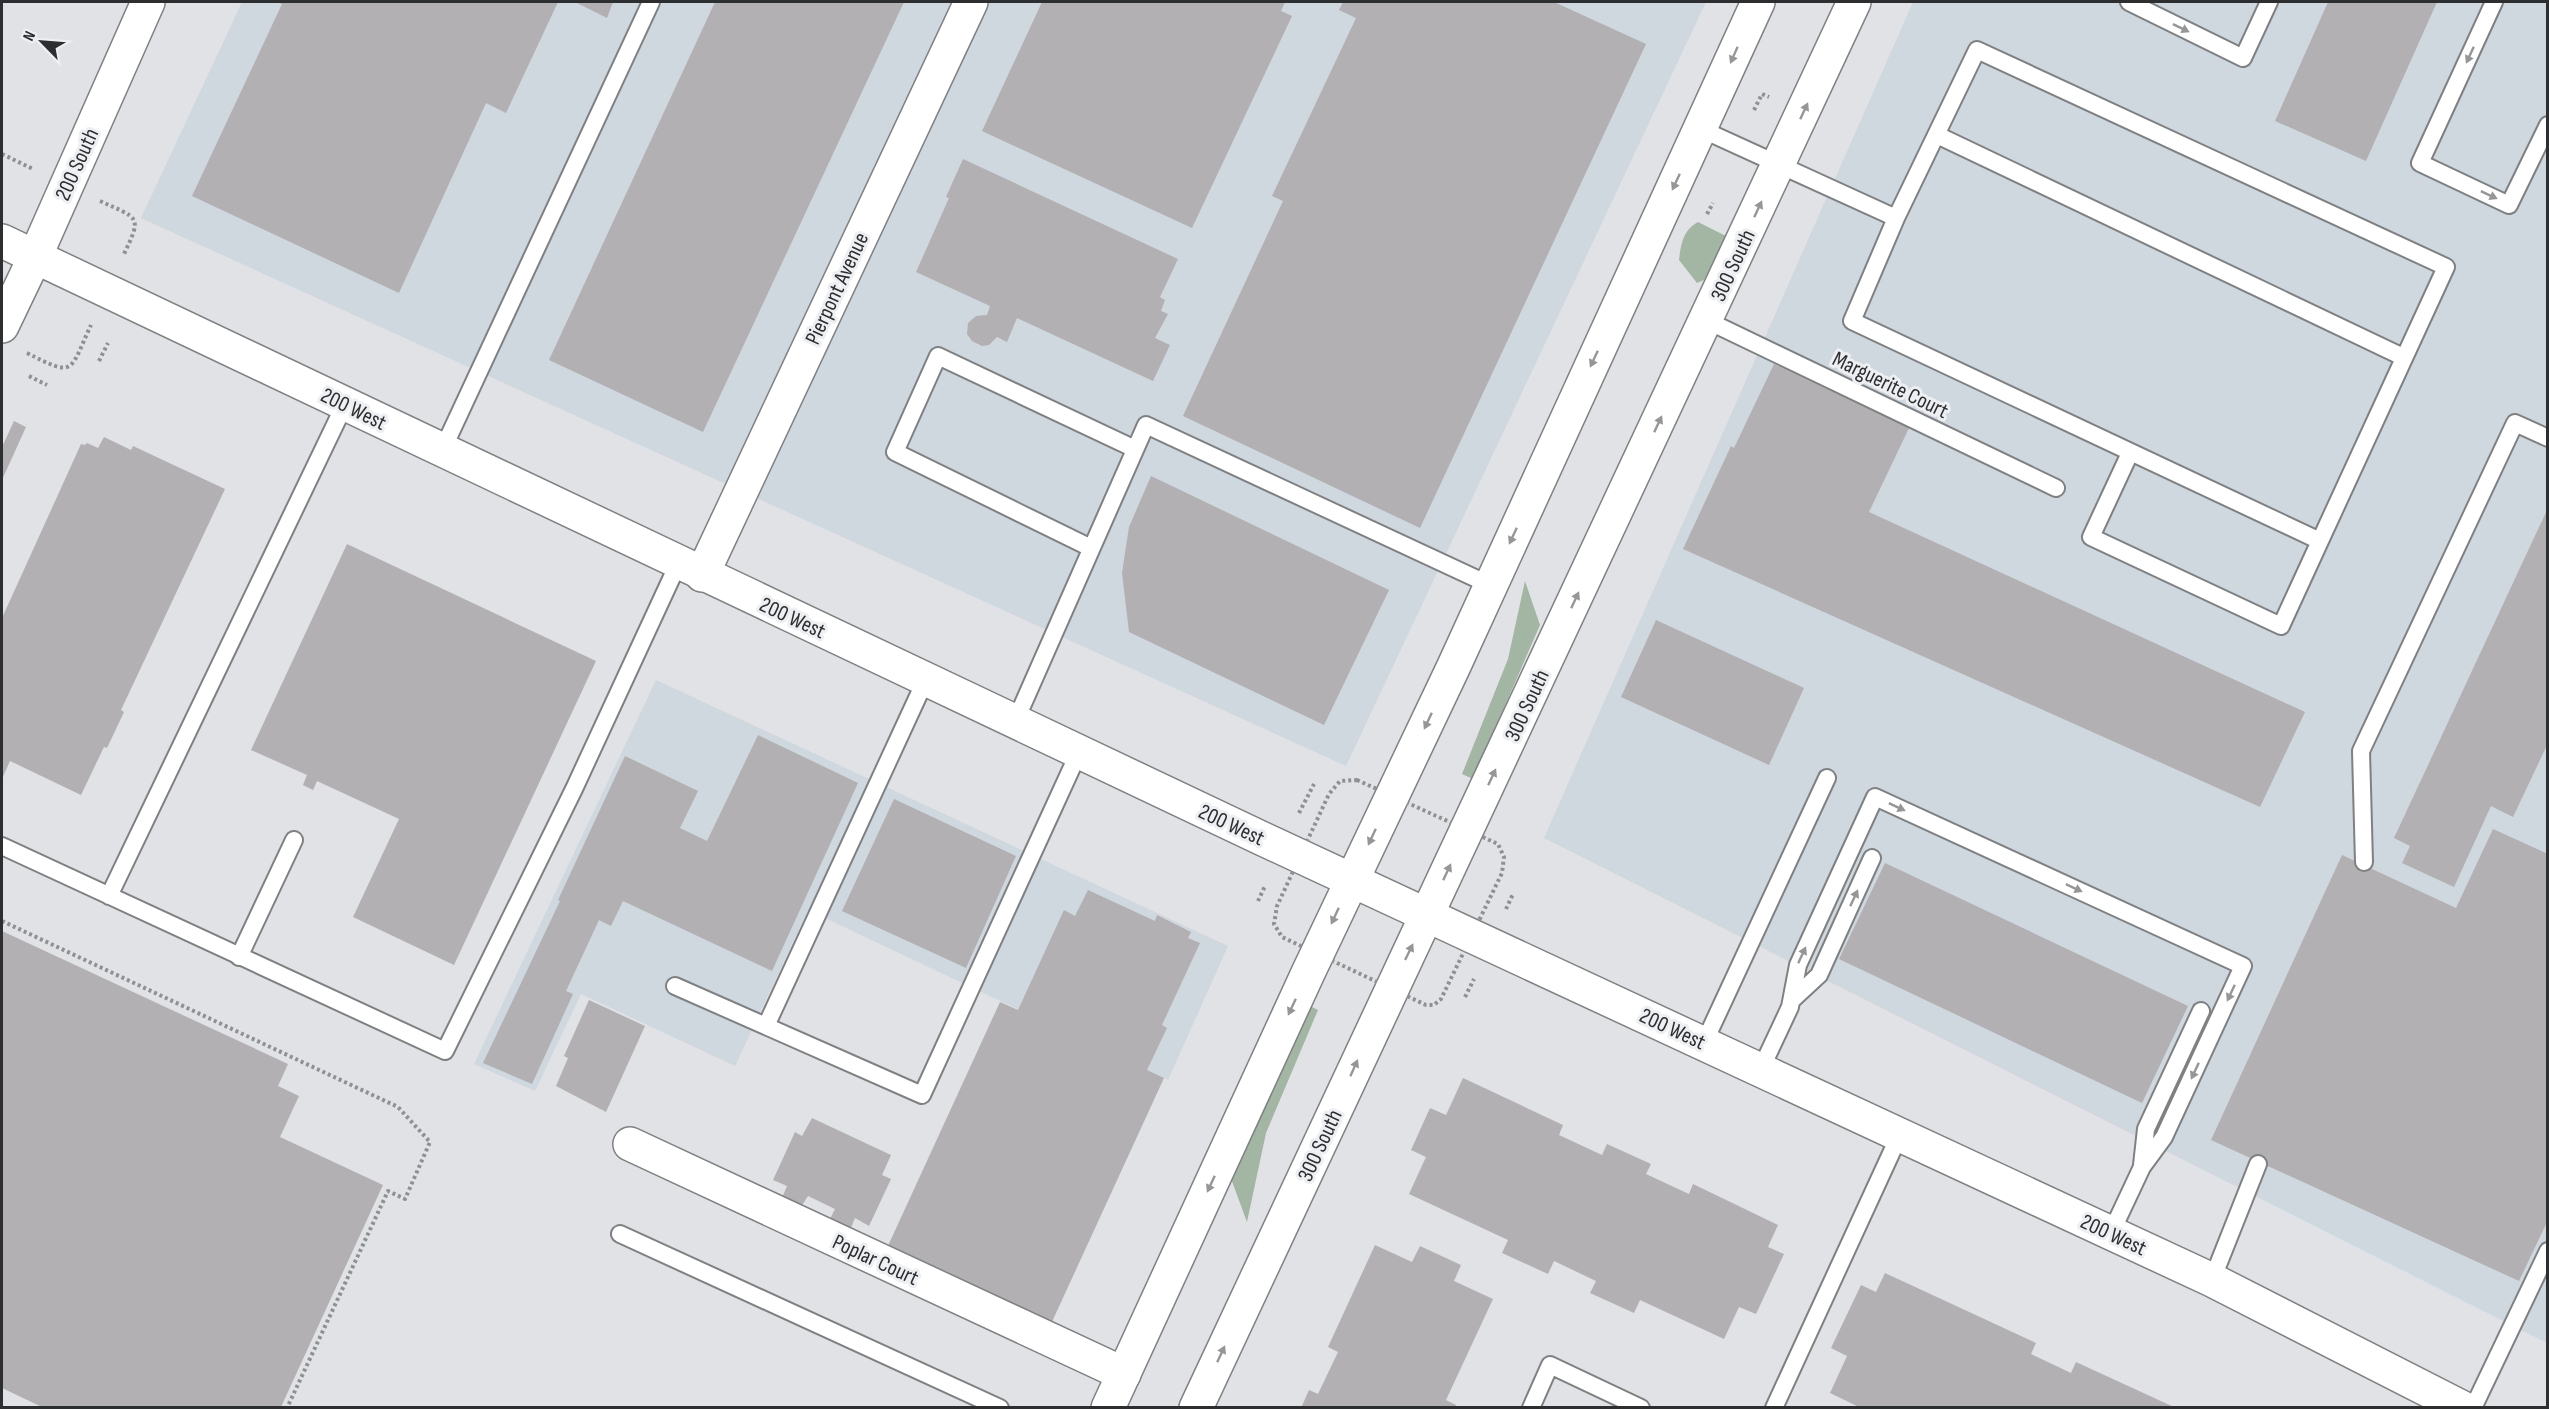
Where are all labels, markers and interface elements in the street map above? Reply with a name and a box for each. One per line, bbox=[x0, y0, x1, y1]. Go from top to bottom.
north arrow bbox=[12, 12, 72, 72]
one-way arrow bbox=[2173, 23, 2190, 32]
text: N bbox=[19, 28, 40, 44]
one-way arrow bbox=[1729, 46, 1739, 64]
one-way arrow bbox=[2465, 46, 2475, 64]
one-way arrow bbox=[1799, 102, 1808, 119]
street label: 200 South bbox=[50, 124, 105, 205]
one-way arrow bbox=[1671, 173, 1681, 191]
one-way arrow bbox=[2480, 191, 2498, 201]
one-way arrow bbox=[1753, 199, 1763, 217]
street label: 300 South bbox=[1705, 225, 1762, 306]
street label: Pierpont Avenue bbox=[800, 228, 875, 349]
street label: Marguerite Court bbox=[1828, 346, 1953, 425]
one-way arrow bbox=[1590, 351, 1599, 368]
street label: 200 West bbox=[316, 382, 391, 437]
one-way arrow bbox=[1653, 415, 1662, 432]
one-way arrow bbox=[1508, 528, 1518, 546]
street label: 200 West bbox=[755, 591, 830, 645]
one-way arrow bbox=[1570, 592, 1579, 609]
street label: 300 South bbox=[1499, 665, 1556, 746]
one-way arrow bbox=[1423, 712, 1433, 730]
one-way arrow bbox=[1487, 768, 1496, 785]
street label: 200 West bbox=[1194, 798, 1269, 852]
one-way arrow bbox=[1888, 803, 1905, 812]
one-way arrow bbox=[1367, 828, 1377, 846]
one-way arrow bbox=[1442, 864, 1451, 881]
one-way arrow bbox=[2065, 884, 2082, 893]
one-way arrow bbox=[1849, 888, 1859, 906]
one-way arrow bbox=[1330, 908, 1339, 925]
one-way arrow bbox=[1404, 943, 1413, 960]
one-way arrow bbox=[1798, 947, 1807, 964]
one-way arrow bbox=[2226, 984, 2235, 1001]
one-way arrow bbox=[1288, 998, 1297, 1015]
street label: 200 West bbox=[1635, 1002, 1710, 1056]
one-way arrow bbox=[1350, 1059, 1359, 1076]
one-way arrow bbox=[2190, 1062, 2200, 1080]
street label: 300 South bbox=[1292, 1105, 1349, 1186]
one-way arrow bbox=[1206, 1176, 1216, 1194]
street label: 200 West bbox=[2076, 1208, 2151, 1262]
street label: Poplar Court bbox=[828, 1229, 923, 1292]
one-way arrow bbox=[1216, 1346, 1225, 1363]

